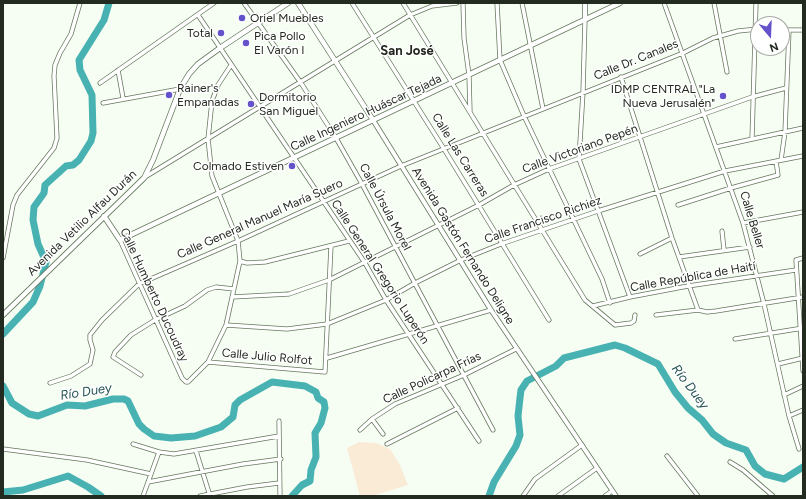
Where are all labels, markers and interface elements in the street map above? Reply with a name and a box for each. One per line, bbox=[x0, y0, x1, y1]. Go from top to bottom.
place label: Oriel Muebles bbox=[250, 11, 324, 25]
marker: Oriel Muebles bbox=[237, 13, 247, 23]
north arrow bbox=[750, 16, 790, 56]
place label: Total bbox=[187, 26, 213, 40]
marker: Total bbox=[216, 28, 226, 38]
place label: Pica Pollo El Varón I bbox=[254, 29, 305, 57]
street label: Calle Dr. Canales bbox=[592, 37, 680, 83]
marker: Pica Pollo El Varón I bbox=[241, 38, 251, 48]
text: N bbox=[768, 39, 780, 54]
district label: San José bbox=[380, 43, 434, 59]
street label: Calle Ingeniero Huáscar Tejada bbox=[288, 72, 444, 154]
place label: Rainer's Empanadas bbox=[177, 81, 239, 109]
place label: IDMP CENTRAL "La Nueva Jerusalén" bbox=[611, 82, 715, 110]
marker: Rainer's Empanadas bbox=[164, 90, 174, 100]
place label: Dormitorio San Miguel bbox=[259, 90, 318, 118]
marker: IDMP CENTRAL "La Nueva Jerusalén" bbox=[718, 91, 728, 101]
marker: Dormitorio San Miguel bbox=[246, 99, 256, 109]
street label: Calle Las Carreras bbox=[429, 111, 491, 199]
street label: Calle Victoriano Pepén bbox=[520, 121, 640, 177]
place label: Colmado Estiven bbox=[193, 159, 284, 173]
marker: Colmado Estiven bbox=[287, 161, 297, 171]
street label: Calle Úrsula Morel bbox=[356, 161, 414, 253]
street label: Avenida Gastón Fernando Deligne bbox=[409, 165, 517, 327]
street label: Avenida Vetilio Alfau Durán bbox=[24, 167, 140, 279]
street label: Calle General Manuel María Suero bbox=[175, 176, 345, 262]
street label: Calle Beller bbox=[736, 190, 768, 250]
street label: Calle Francisco Richiez bbox=[483, 193, 603, 247]
street label: Calle General Gregorio Luperón bbox=[328, 197, 432, 347]
street label: Calle Humberto Ducoudray bbox=[117, 226, 191, 364]
street label: Calle República de Haití bbox=[629, 259, 757, 295]
street label: Calle Julio Rolfot bbox=[221, 346, 313, 368]
street label: Calle Policarpa Frías bbox=[381, 349, 483, 407]
water label: Río Duey bbox=[668, 362, 712, 412]
water label: Río Duey bbox=[59, 380, 113, 404]

